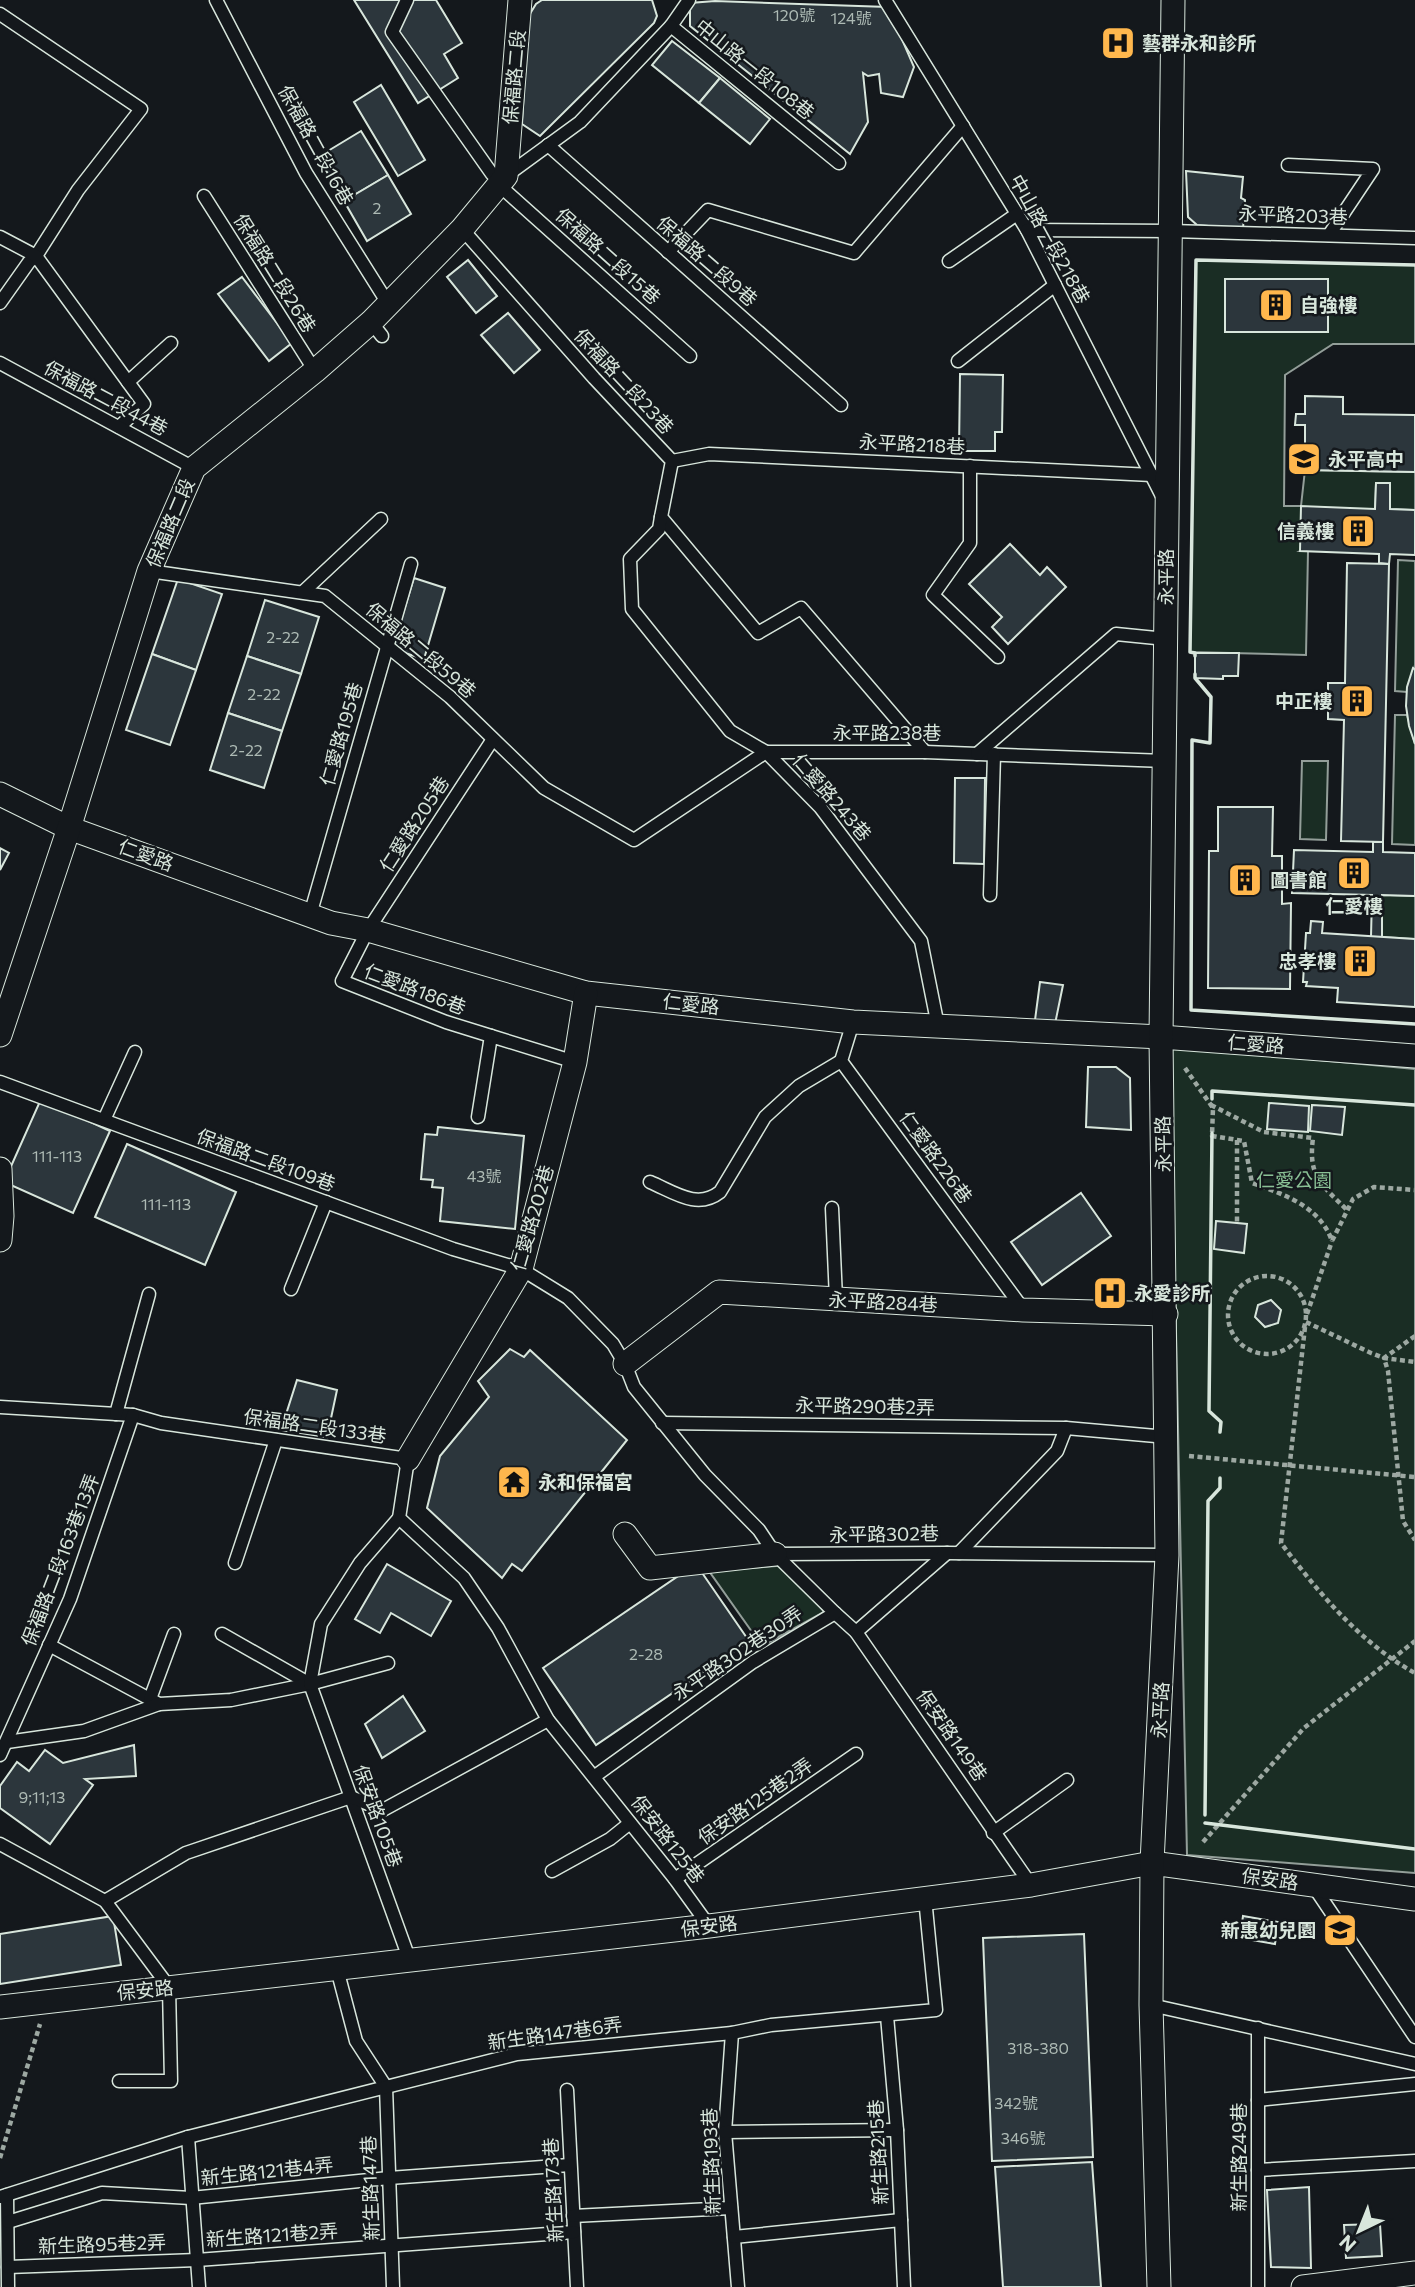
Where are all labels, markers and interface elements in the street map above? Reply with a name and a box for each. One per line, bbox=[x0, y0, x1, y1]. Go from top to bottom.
house number: 120號 bbox=[773, 5, 815, 24]
house number: 124號 bbox=[830, 8, 872, 27]
street label: 中山路一段108巷 bbox=[691, 14, 819, 124]
hospital icon: 藝群永和診所 bbox=[1099, 24, 1137, 62]
street label: 保福路二段 bbox=[498, 29, 529, 125]
place label: 藝群永和診所 bbox=[1142, 31, 1256, 54]
street label: 保福路二段16巷 bbox=[274, 81, 359, 209]
street label: 中山路一段218巷 bbox=[1005, 170, 1095, 307]
house number: 2 bbox=[373, 198, 382, 217]
street label: 永平路203巷 bbox=[1238, 201, 1348, 228]
street label: 保福路二段15巷 bbox=[551, 203, 665, 309]
street label: 保福路二段26巷 bbox=[230, 209, 321, 337]
street label: 保福路二段9巷 bbox=[652, 211, 762, 310]
building icon: 自強樓 bbox=[1257, 286, 1295, 324]
place label: 自強樓 bbox=[1300, 293, 1357, 316]
street label: 保福路二段23巷 bbox=[570, 323, 679, 438]
street label: 保福路二段44巷 bbox=[40, 355, 172, 440]
street label: 永平路218巷 bbox=[858, 429, 966, 458]
school or university icon: 永平高中 bbox=[1285, 440, 1323, 478]
place label: 永平高中 bbox=[1328, 447, 1404, 470]
street label: 保福路二段 bbox=[140, 475, 199, 571]
building icon: 信義樓 bbox=[1339, 512, 1377, 550]
place label: 信義樓 bbox=[1277, 519, 1334, 542]
street label: 永平路 bbox=[1154, 548, 1177, 606]
street label: 保福路二段59巷 bbox=[362, 597, 481, 702]
house number: 2-22 bbox=[266, 627, 300, 646]
street label: 仁愛路195巷 bbox=[315, 679, 366, 788]
building icon: 中正樓 bbox=[1338, 682, 1376, 720]
house number: 2-22 bbox=[247, 684, 281, 703]
place label: 中正樓 bbox=[1275, 689, 1332, 712]
street label: 永平路238巷 bbox=[833, 721, 941, 744]
house number: 2-22 bbox=[229, 740, 263, 759]
street label: 仁愛路243巷 bbox=[788, 748, 877, 845]
street label: 仁愛路205巷 bbox=[374, 771, 453, 876]
street label: 仁愛路 bbox=[115, 834, 177, 875]
building icon: 仁愛樓 bbox=[1335, 854, 1373, 892]
building icon: 圖書館 bbox=[1226, 861, 1264, 899]
place label: 圖書館 bbox=[1270, 868, 1327, 891]
place label: 仁愛樓 bbox=[1325, 894, 1383, 917]
building icon: 忠孝樓 bbox=[1341, 942, 1379, 980]
place label: 忠孝樓 bbox=[1279, 949, 1336, 972]
street label: 仁愛路186巷 bbox=[361, 959, 469, 1018]
street label: 仁愛路 bbox=[661, 989, 721, 1018]
street label: 仁愛路 bbox=[1227, 1030, 1285, 1057]
street label: 仁愛路226巷 bbox=[895, 1106, 978, 1207]
street label: 永平路 bbox=[1151, 1115, 1174, 1173]
street label: 保福路二段109巷 bbox=[194, 1124, 339, 1195]
house number: 111-113 bbox=[32, 1146, 82, 1165]
street label: 仁愛路202巷 bbox=[505, 1162, 558, 1274]
house number: 43號 bbox=[467, 1166, 501, 1185]
park label: 仁愛公園 bbox=[1256, 1168, 1332, 1191]
house number: 111-113 bbox=[141, 1194, 191, 1213]
hospital icon: 永愛診所 bbox=[1091, 1274, 1129, 1312]
place label: 永愛診所 bbox=[1134, 1281, 1210, 1304]
street label: 永平路284巷 bbox=[828, 1287, 938, 1316]
street label: 永平路290巷2弄 bbox=[795, 1393, 935, 1418]
street label: 保福路二段133巷 bbox=[242, 1404, 388, 1447]
temple icon: 永和保福宮 bbox=[495, 1463, 533, 1501]
place label: 永和保福宮 bbox=[538, 1470, 633, 1493]
street label: 保福路二段163巷13弄 bbox=[16, 1471, 103, 1649]
street label: 永平路302巷 bbox=[829, 1521, 939, 1546]
street label: 永平路302巷30弄 bbox=[667, 1601, 806, 1705]
house number: 2-28 bbox=[629, 1644, 663, 1663]
street label: 永平路 bbox=[1147, 1681, 1172, 1739]
street label: 保安路149巷 bbox=[912, 1684, 993, 1785]
street label: 保安路125巷2弄 bbox=[693, 1752, 817, 1849]
street label: 保安路105巷 bbox=[349, 1761, 408, 1870]
house number: 9;11;13 bbox=[19, 1787, 65, 1806]
street label: 保安路125巷 bbox=[627, 1790, 710, 1887]
street label: 保安路 bbox=[1240, 1863, 1300, 1894]
street label: 保安路 bbox=[679, 1911, 739, 1940]
school or university icon: 新惠幼兒園 bbox=[1321, 1911, 1359, 1949]
place label: 新惠幼兒園 bbox=[1221, 1918, 1316, 1941]
street label: 保安路 bbox=[115, 1975, 175, 2004]
street label: 新生路147巷6弄 bbox=[486, 2012, 624, 2053]
house number: 318-380 bbox=[1007, 2038, 1069, 2057]
house number: 342號 bbox=[994, 2093, 1038, 2112]
street label: 新生路215巷 bbox=[863, 2099, 892, 2205]
street label: 新生路249巷 bbox=[1227, 2102, 1250, 2212]
street label: 新生路193巷 bbox=[697, 2107, 724, 2215]
house number: 346號 bbox=[1001, 2128, 1045, 2147]
street label: 新生路147巷 bbox=[356, 2135, 383, 2241]
street label: 新生路173巷 bbox=[538, 2137, 567, 2243]
street label: 新生路121巷4弄 bbox=[200, 2152, 334, 2189]
north arrow bbox=[1324, 2196, 1394, 2266]
street label: 新生路121巷2弄 bbox=[205, 2218, 339, 2251]
street label: 新生路95巷2弄 bbox=[38, 2230, 166, 2257]
text: N bbox=[1334, 2231, 1360, 2257]

